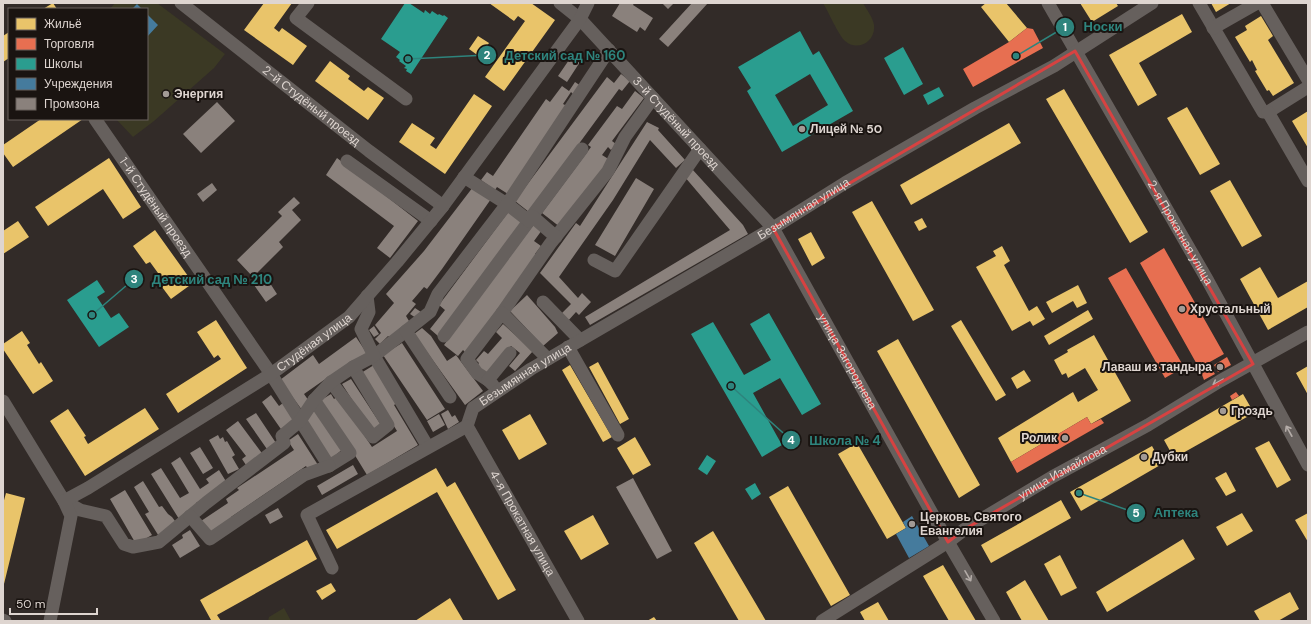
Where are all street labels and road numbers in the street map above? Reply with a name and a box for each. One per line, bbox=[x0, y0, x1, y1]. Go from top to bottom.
street label: 2-й Студёный проезд bbox=[259, 62, 364, 149]
street label: 3-й Студёный проезд bbox=[629, 73, 723, 173]
street label: 1-й Студёный проезд bbox=[116, 154, 196, 260]
street label: Безымянная улица bbox=[754, 174, 853, 243]
street label: 2-я Прокатная улица bbox=[1144, 177, 1217, 288]
street label: Студёная улица bbox=[273, 309, 355, 375]
street label: улица Загороднева bbox=[814, 311, 881, 413]
street label: Безымянная улица bbox=[476, 339, 574, 410]
street label: улица Измайлова bbox=[1015, 441, 1110, 503]
street label: 4-я Прокатная улица bbox=[486, 468, 559, 579]

